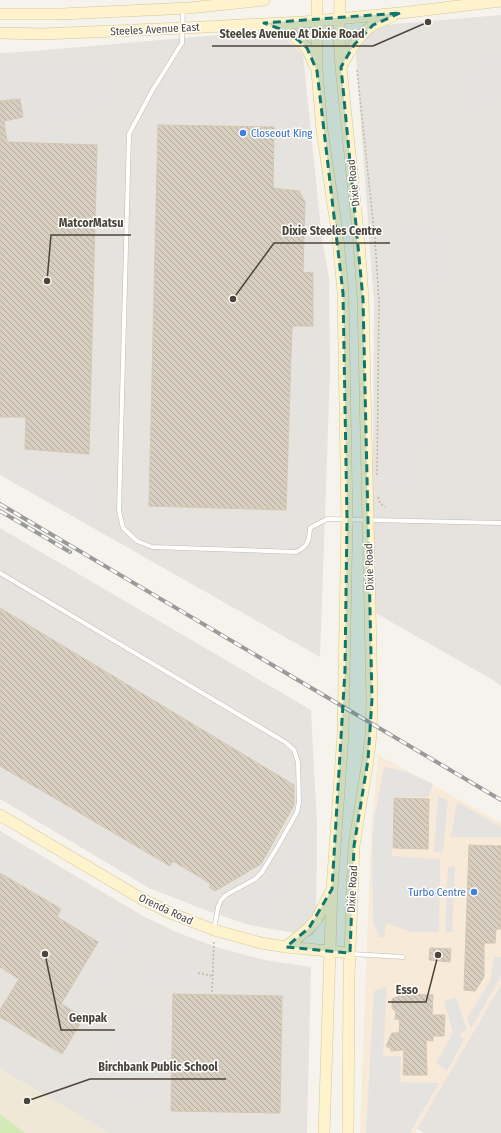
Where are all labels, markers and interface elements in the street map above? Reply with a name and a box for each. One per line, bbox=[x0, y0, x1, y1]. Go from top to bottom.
street label: Steeles Avenue East bbox=[110, 21, 200, 38]
callout: Steeles Avenue At Dixie Road bbox=[212, 22, 373, 46]
text: Steeles Avenue At Dixie Road bbox=[220, 27, 364, 41]
place label: Closeout King bbox=[251, 127, 313, 140]
marker: Closeout King bbox=[238, 128, 248, 138]
street label: Dixie Road bbox=[345, 159, 362, 207]
callout: MatcorMatsu bbox=[51, 211, 131, 235]
text: MatcorMatsu bbox=[59, 216, 123, 230]
callout: Dixie Steeles Centre bbox=[274, 219, 390, 243]
text: Dixie Steeles Centre bbox=[282, 224, 382, 238]
street label: Dixie Road bbox=[362, 543, 377, 591]
street label: Dixie Road bbox=[345, 865, 360, 913]
place label: Turbo Centre bbox=[408, 886, 466, 899]
marker: Turbo Centre bbox=[469, 887, 479, 897]
street label: Orenda Road bbox=[137, 891, 195, 928]
callout: Esso bbox=[388, 978, 426, 1002]
text: Esso bbox=[396, 983, 419, 997]
callout: Genpak bbox=[61, 1006, 115, 1030]
text: Genpak bbox=[69, 1011, 108, 1025]
callout: Birchbank Public School bbox=[90, 1055, 226, 1079]
text: Birchbank Public School bbox=[98, 1060, 219, 1074]

